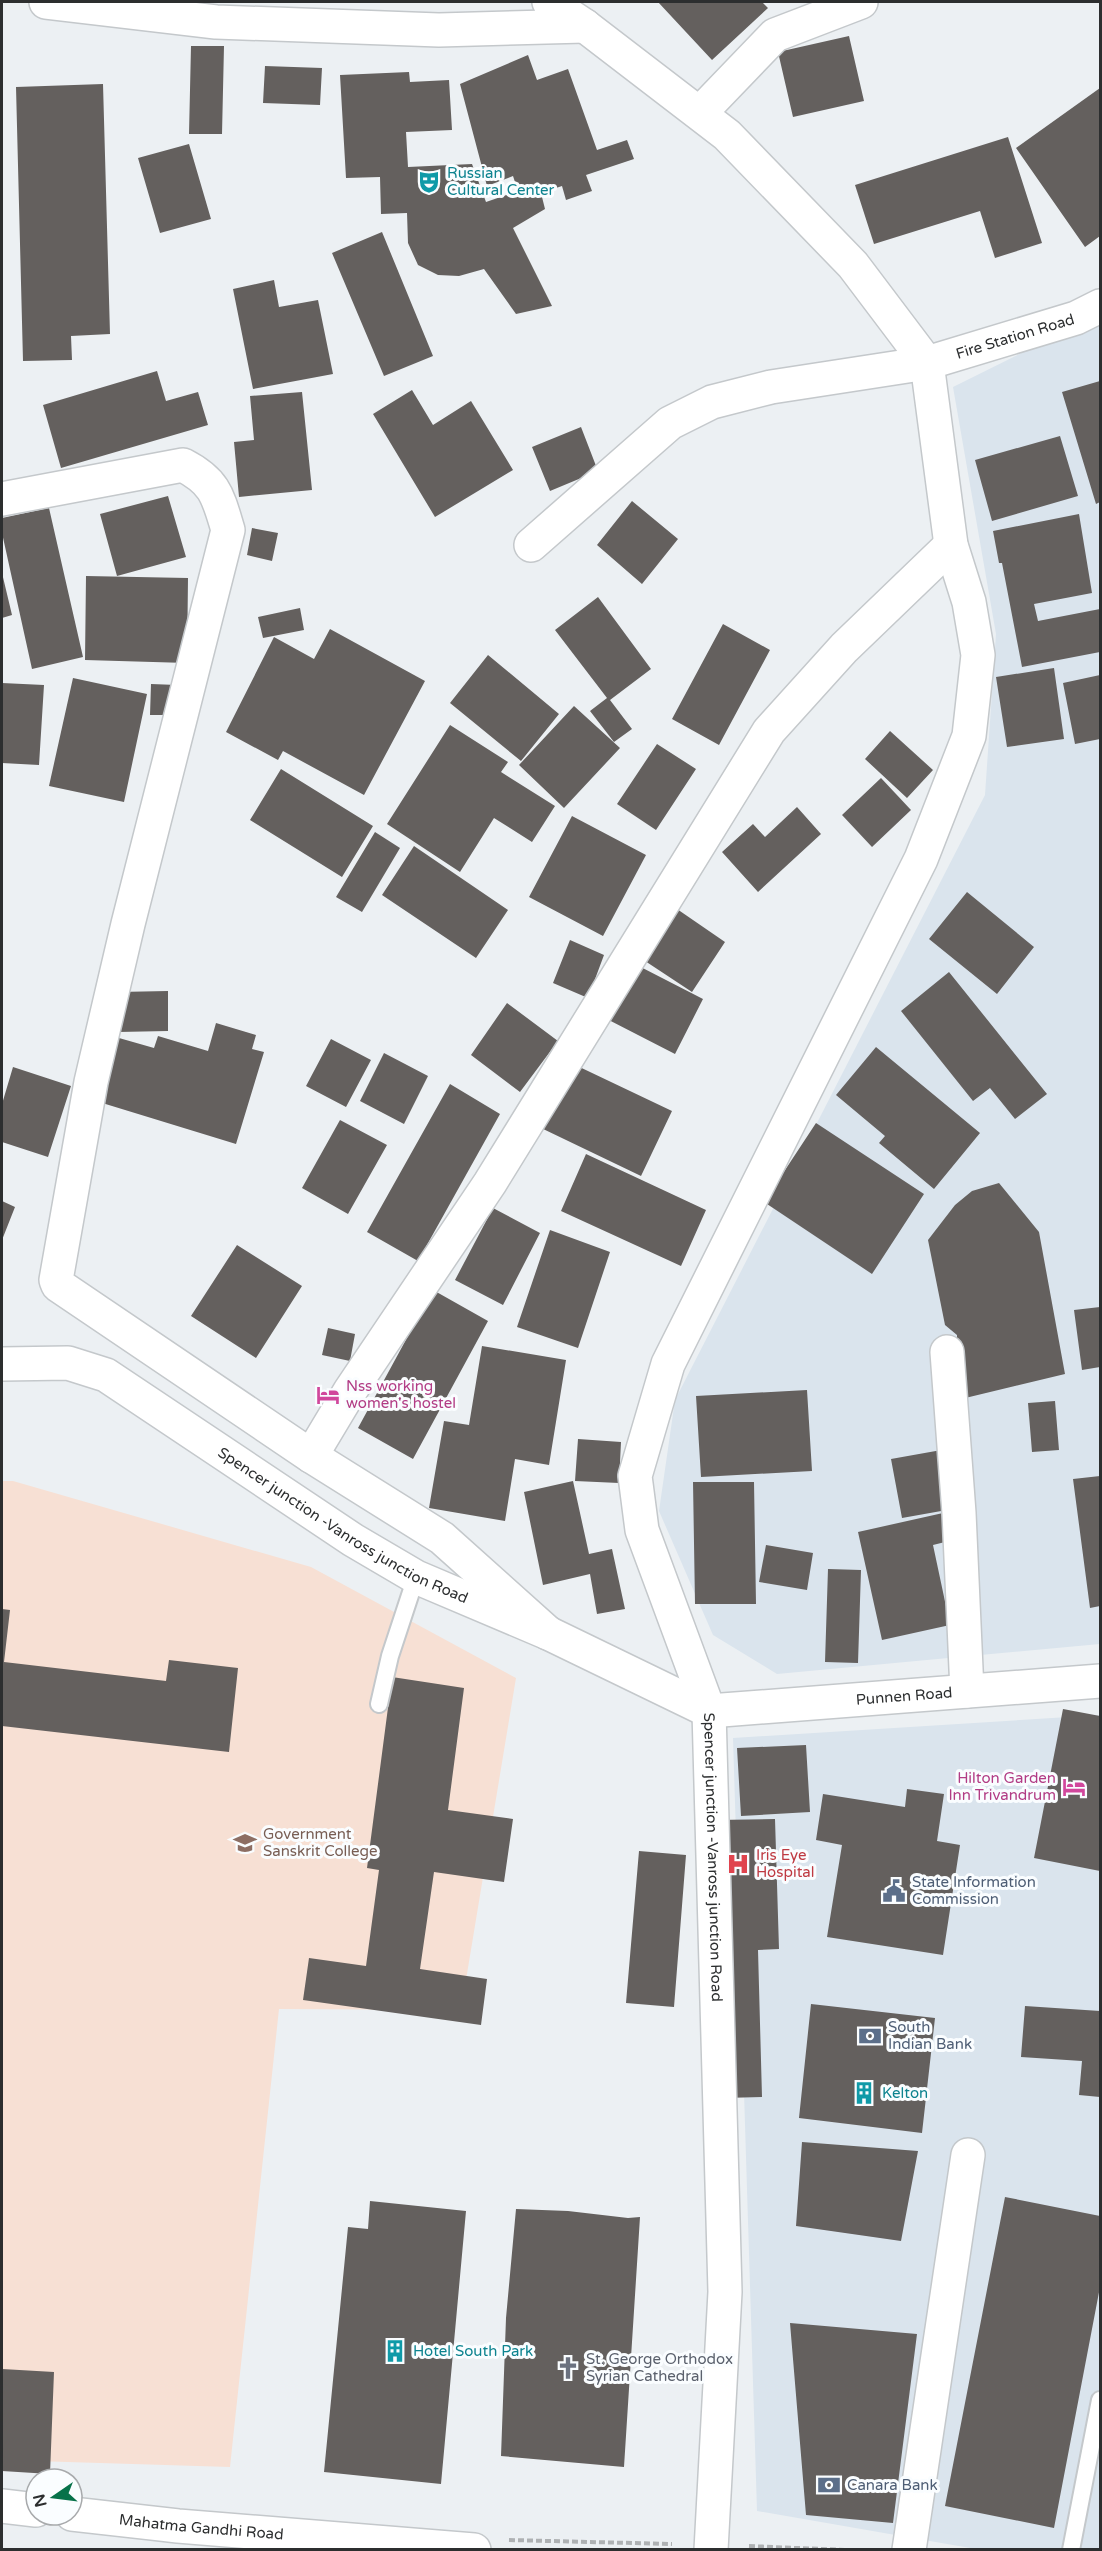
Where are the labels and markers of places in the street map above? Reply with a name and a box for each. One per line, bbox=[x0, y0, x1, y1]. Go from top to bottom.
place label: Russian Cultural Center bbox=[447, 164, 555, 199]
theatre icon: Russian Cultural Center bbox=[416, 169, 442, 195]
place label: Nss working women's hostel bbox=[346, 1377, 456, 1412]
hotel icon: Nss working women's hostel bbox=[315, 1382, 341, 1408]
place label: Hilton Garden Inn Trivandrum bbox=[948, 1769, 1056, 1804]
hotel icon: Hilton Garden Inn Trivandrum bbox=[1061, 1774, 1087, 1800]
place label: Government Sanskrit College bbox=[263, 1825, 378, 1860]
school or university icon: Government Sanskrit College bbox=[232, 1830, 258, 1856]
place label: Iris Eye Hospital bbox=[756, 1846, 815, 1881]
hospital icon: Iris Eye Hospital bbox=[725, 1851, 751, 1877]
place label: State Information Commission bbox=[912, 1873, 1036, 1908]
public building icon: State Information Commission bbox=[881, 1878, 907, 1904]
place label: South Indian Bank bbox=[888, 2018, 972, 2053]
bank icon: South Indian Bank bbox=[857, 2023, 883, 2049]
building icon: Kelton bbox=[851, 2080, 877, 2106]
place label: Kelton bbox=[882, 2084, 928, 2102]
building icon: Hotel South Park bbox=[382, 2338, 408, 2364]
place label: Hotel South Park bbox=[413, 2342, 533, 2360]
place label: St. George Orthodox Syrian Cathedral bbox=[586, 2350, 733, 2385]
church icon: St. George Orthodox Syrian Cathedral bbox=[555, 2355, 581, 2381]
bank icon: Canara Bank bbox=[816, 2472, 842, 2498]
place label: Canara Bank bbox=[847, 2476, 938, 2494]

